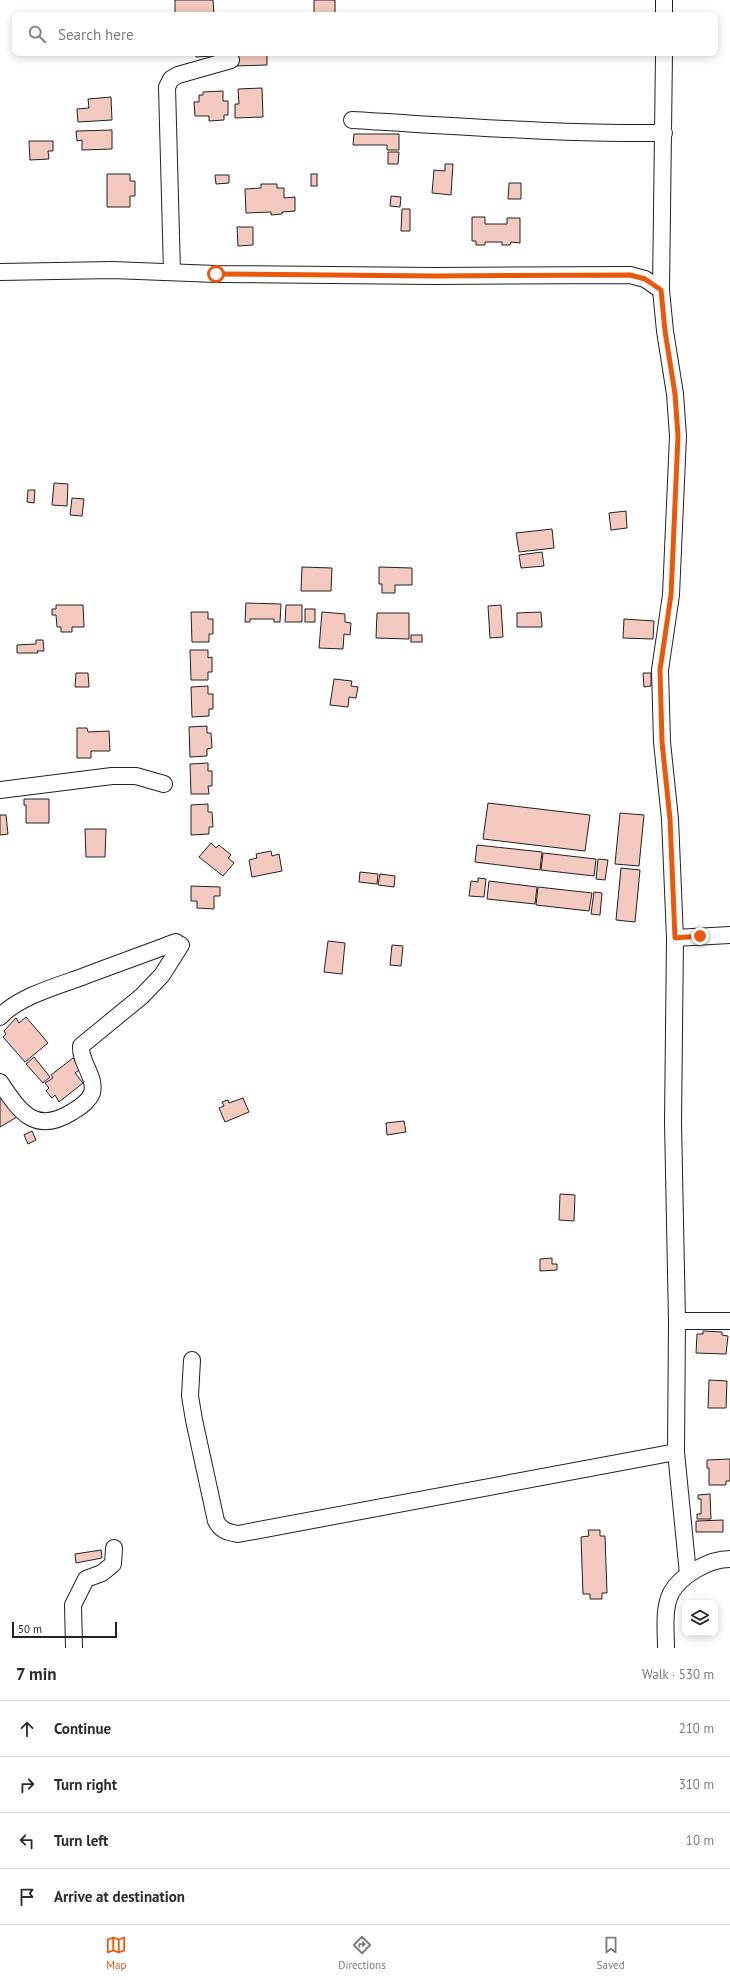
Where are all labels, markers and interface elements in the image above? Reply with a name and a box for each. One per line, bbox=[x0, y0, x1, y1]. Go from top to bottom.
search box bbox=[12, 12, 718, 56]
icon: search bbox=[26, 23, 48, 45]
text: Search here bbox=[58, 25, 134, 44]
route start bbox=[207, 265, 225, 283]
route end bbox=[691, 927, 709, 945]
map controls bbox=[682, 1600, 718, 1636]
button: layers bbox=[682, 1600, 718, 1636]
scale bar bbox=[12, 1620, 117, 1639]
text: 50 m bbox=[18, 1622, 42, 1636]
text: 7 min bbox=[16, 1663, 57, 1685]
text: Walk · 530 m bbox=[642, 1666, 714, 1683]
icon: ahead bbox=[16, 1718, 38, 1740]
text: Continue bbox=[54, 1719, 111, 1738]
text: 210 m bbox=[679, 1720, 714, 1737]
icon: right bbox=[16, 1774, 38, 1796]
text: Turn right bbox=[54, 1775, 117, 1794]
text: 310 m bbox=[679, 1776, 714, 1793]
icon: left bbox=[16, 1830, 38, 1852]
text: Turn left bbox=[54, 1831, 108, 1850]
text: 10 m bbox=[686, 1832, 714, 1849]
icon: arrive bbox=[16, 1886, 38, 1908]
text: Arrive at destination bbox=[54, 1887, 185, 1906]
tab: Map bbox=[105, 1934, 127, 1972]
tab: Directions bbox=[338, 1934, 386, 1972]
tab: Saved bbox=[597, 1934, 625, 1972]

